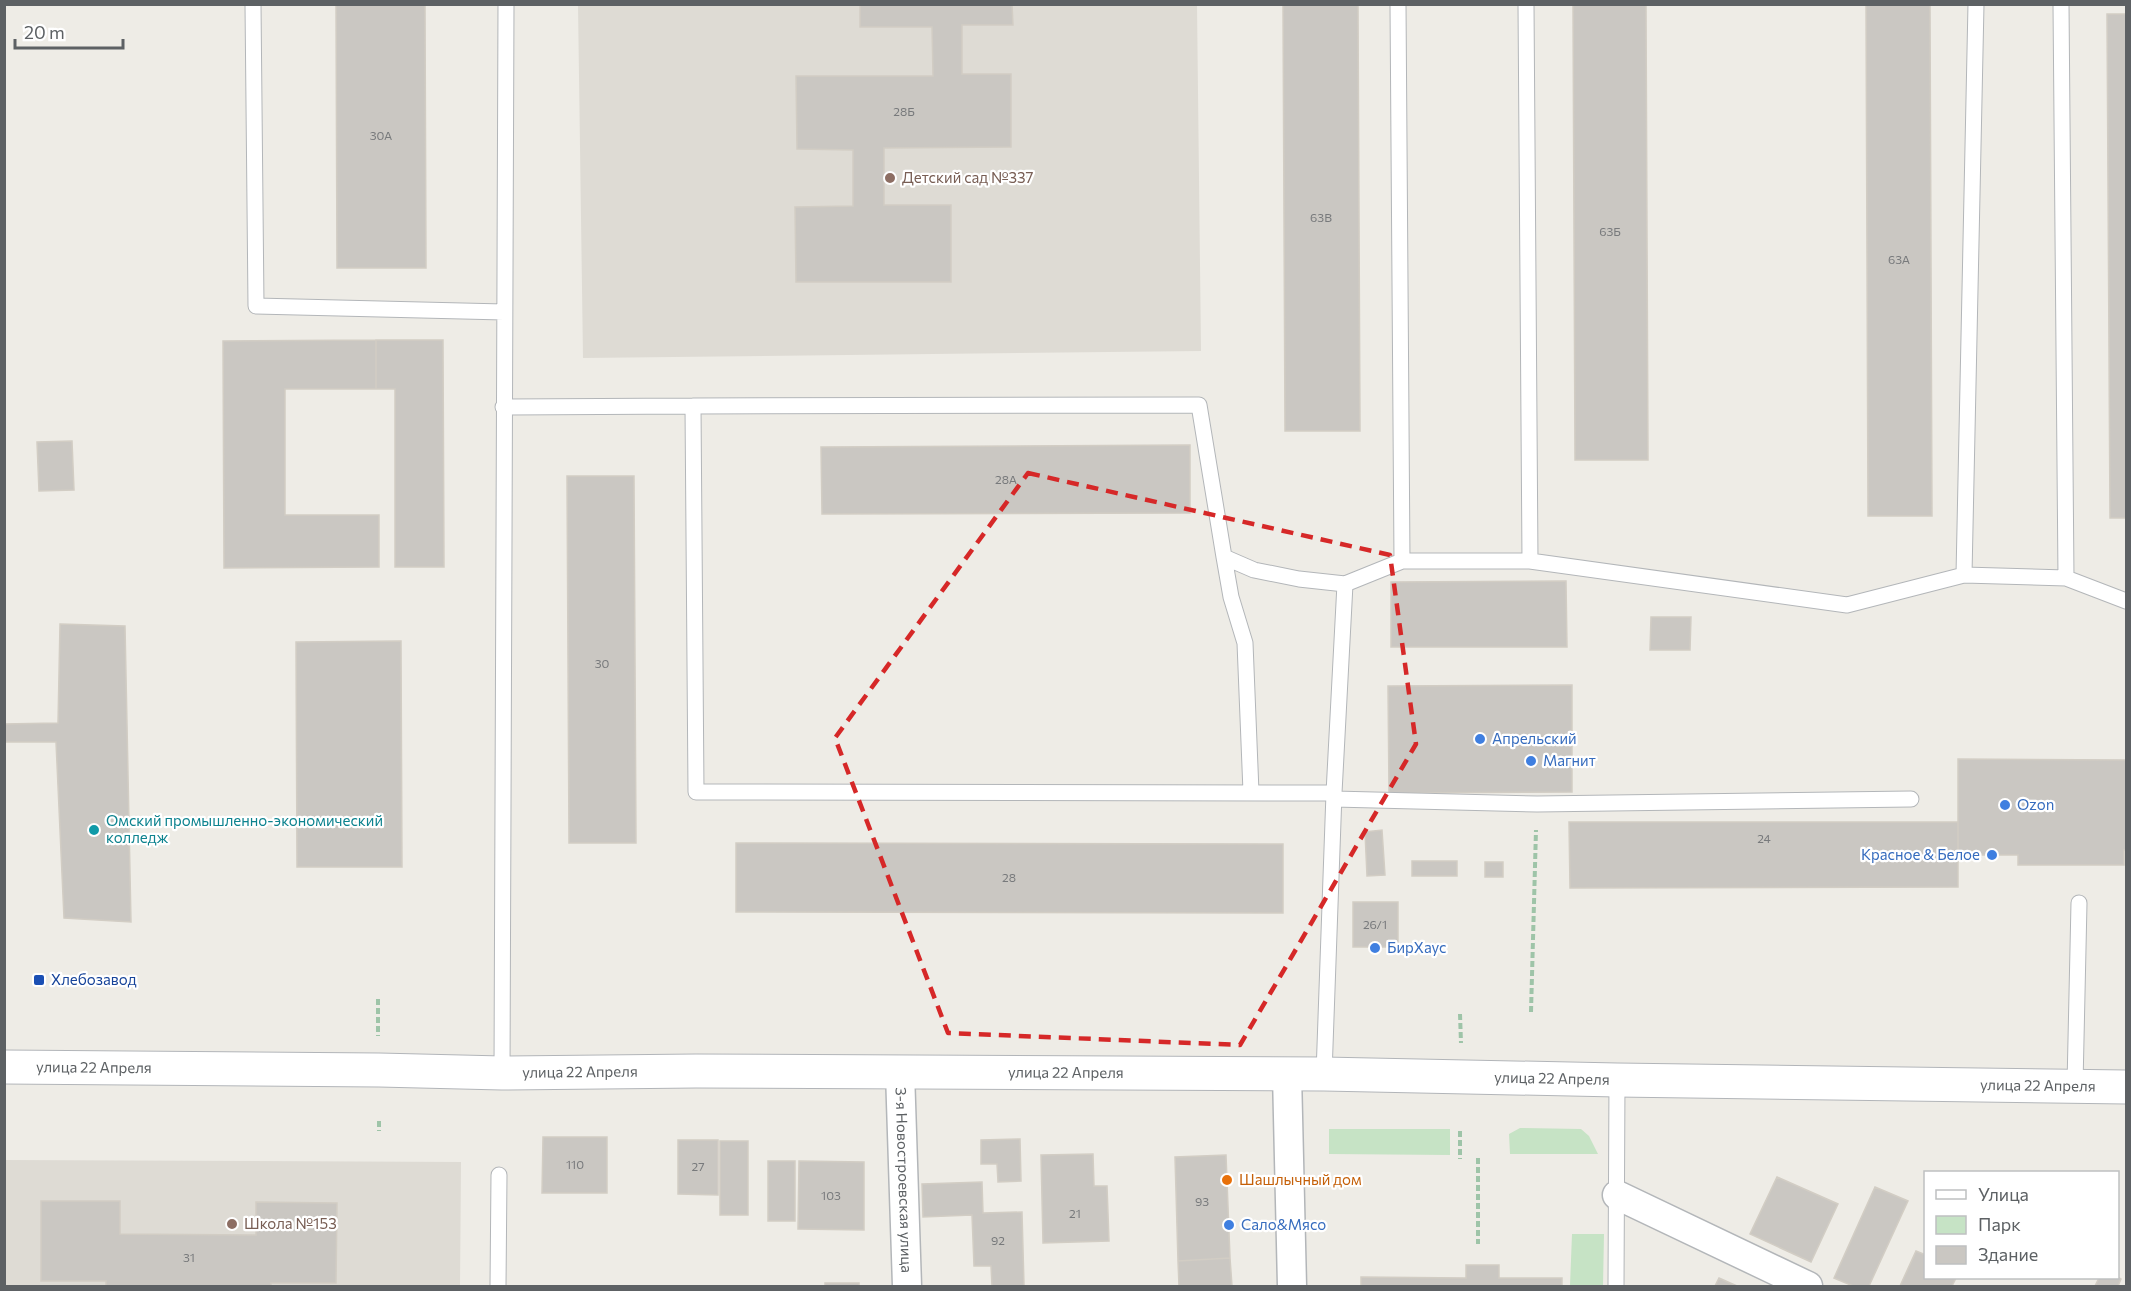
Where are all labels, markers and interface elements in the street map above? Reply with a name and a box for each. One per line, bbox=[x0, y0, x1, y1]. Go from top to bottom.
scale bar bbox=[15, 12, 123, 50]
text: 20 m bbox=[24, 21, 65, 43]
house number: 28Б bbox=[893, 104, 915, 118]
house number: 30А bbox=[370, 128, 392, 142]
place label: Детский сад №337 bbox=[902, 168, 1034, 186]
marker: Детский сад №337 bbox=[883, 171, 897, 185]
house number: 63В bbox=[1310, 210, 1332, 224]
house number: 63Б bbox=[1599, 224, 1621, 238]
house number: 63А bbox=[1888, 252, 1910, 266]
house number: 28А bbox=[995, 472, 1017, 486]
house number: 30 bbox=[595, 656, 610, 670]
place label: Апрельский bbox=[1492, 729, 1577, 747]
marker: Апрельский bbox=[1473, 732, 1487, 746]
place label: Магнит bbox=[1543, 751, 1596, 769]
marker: Магнит bbox=[1524, 754, 1538, 768]
place label: Ozon bbox=[2017, 795, 2054, 813]
marker: Ozon bbox=[1998, 798, 2012, 812]
place label: Омский промышленно-экономический колледж bbox=[106, 811, 383, 846]
marker: Омский промышленно-экономический колледж bbox=[87, 823, 101, 837]
house number: 24 bbox=[1757, 831, 1771, 845]
place label: Красное & Белое bbox=[1861, 845, 1980, 863]
marker: Красное & Белое bbox=[1985, 848, 1999, 862]
house number: 28 bbox=[1002, 870, 1016, 884]
house number: 26/1 bbox=[1363, 917, 1387, 931]
place label: БирХаус bbox=[1387, 938, 1446, 956]
marker: БирХаус bbox=[1368, 941, 1382, 955]
place label: Хлебозавод bbox=[51, 970, 137, 988]
marker: Хлебозавод bbox=[32, 973, 46, 987]
street label: улица 22 Апреля bbox=[36, 1057, 152, 1076]
street label: улица 22 Апреля bbox=[522, 1062, 638, 1081]
street label: улица 22 Апреля bbox=[1008, 1062, 1124, 1081]
street label: улица 22 Апреля bbox=[1494, 1067, 1610, 1088]
street label: улица 22 Апреля bbox=[1980, 1075, 2096, 1095]
street label: 3-я Новостроевская улица bbox=[892, 1087, 917, 1273]
house number: 110 bbox=[566, 1157, 584, 1171]
house number: 27 bbox=[692, 1159, 704, 1173]
place label: Шашлычный дом bbox=[1239, 1170, 1362, 1188]
legend bbox=[1924, 1171, 2119, 1279]
marker: Шашлычный дом bbox=[1220, 1173, 1234, 1187]
text: Улица bbox=[1978, 1183, 2029, 1205]
house number: 103 bbox=[821, 1188, 841, 1202]
house number: 93 bbox=[1195, 1194, 1209, 1208]
house number: 21 bbox=[1069, 1206, 1081, 1220]
text: Парк bbox=[1978, 1213, 2021, 1235]
place label: Школа №153 bbox=[244, 1214, 337, 1232]
place label: Сало&Мясо bbox=[1241, 1215, 1326, 1233]
marker: Школа №153 bbox=[225, 1217, 239, 1231]
marker: Сало&Мясо bbox=[1222, 1218, 1236, 1232]
house number: 92 bbox=[991, 1233, 1005, 1247]
text: Здание bbox=[1978, 1243, 2038, 1265]
house number: 31 bbox=[183, 1250, 195, 1264]

